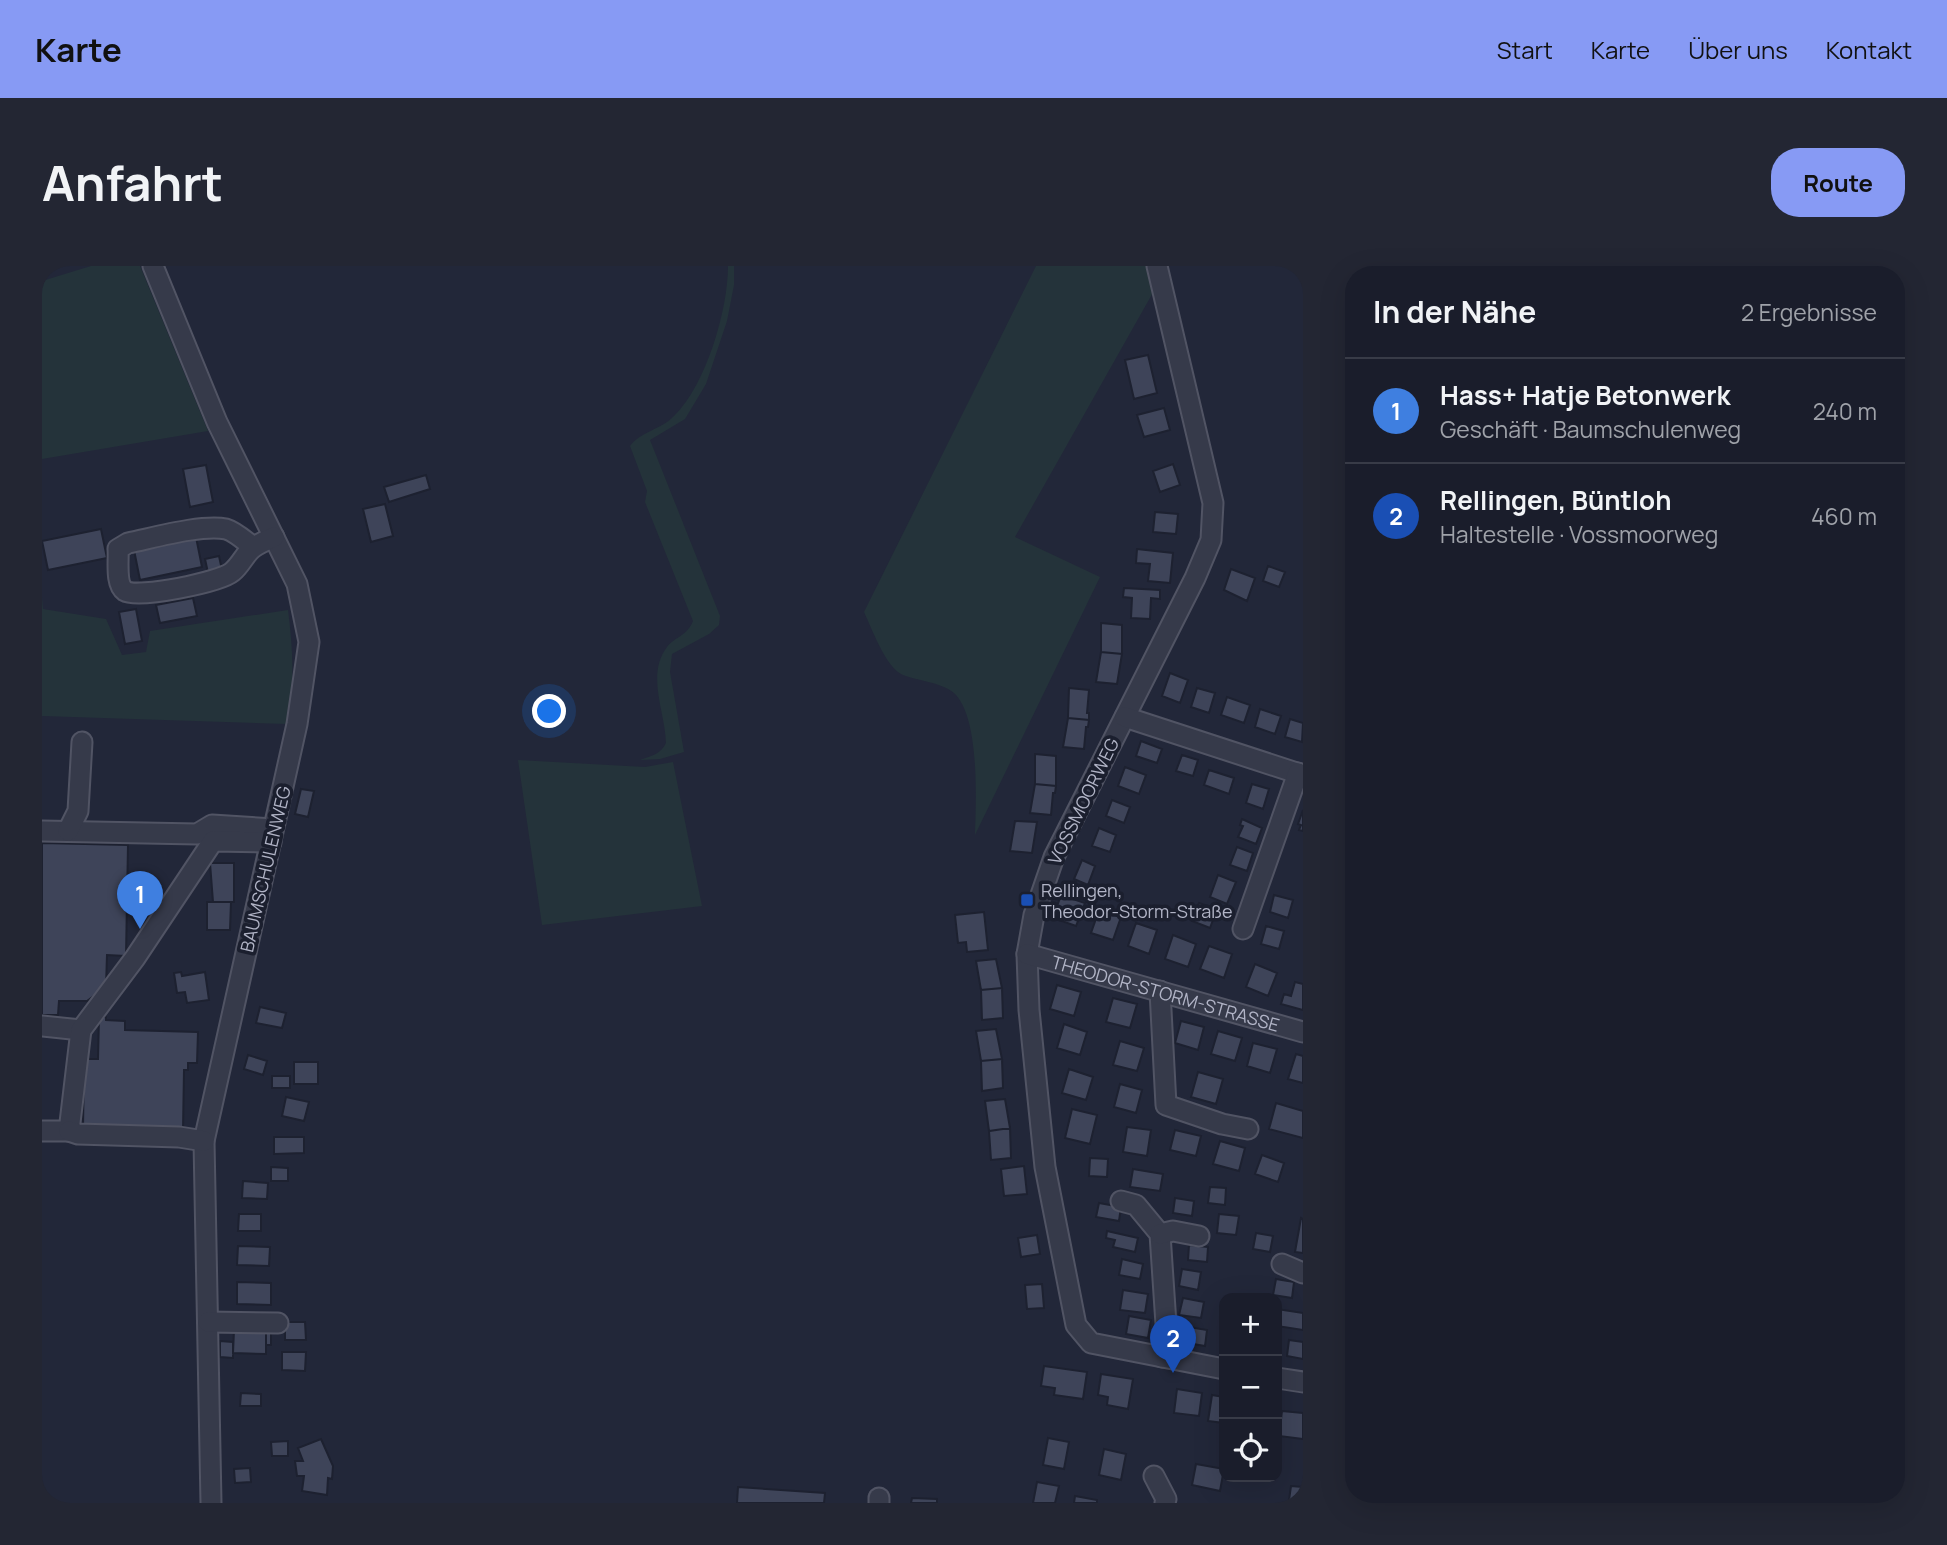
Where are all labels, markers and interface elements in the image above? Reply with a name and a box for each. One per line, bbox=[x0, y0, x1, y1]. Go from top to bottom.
text: Karte bbox=[35, 27, 122, 72]
text: Start bbox=[1497, 33, 1553, 66]
text: Karte bbox=[1591, 33, 1650, 66]
text: Über uns bbox=[1688, 33, 1788, 66]
text: Kontakt bbox=[1826, 33, 1912, 66]
button: Route bbox=[1771, 148, 1905, 217]
text: Anfahrt bbox=[42, 149, 223, 216]
text: In der Nähe bbox=[1373, 291, 1536, 332]
text: 2 Ergebnisse bbox=[1741, 296, 1877, 328]
text: Hass+ Hatje Betonwerk bbox=[1440, 377, 1731, 413]
text: 1 bbox=[1391, 395, 1401, 427]
text: 240 m bbox=[1813, 395, 1877, 427]
text: Geschäft · Baumschulenweg bbox=[1440, 413, 1741, 445]
text: Rellingen, Büntloh bbox=[1440, 482, 1671, 518]
text: 2 bbox=[1389, 500, 1403, 532]
text: 460 m bbox=[1811, 500, 1877, 532]
text: Haltestelle · Vossmoorweg bbox=[1440, 518, 1718, 550]
your location bbox=[532, 694, 566, 728]
street label: VOSSMOORWEG bbox=[1042, 734, 1124, 868]
street label: BAUMSCHULENWEG bbox=[234, 783, 296, 954]
pin: 1 bbox=[117, 871, 163, 929]
place label: Rellingen, Theodor-Storm-Straße bbox=[1041, 878, 1233, 923]
marker: Rellingen, Theodor-Storm-Straße bbox=[1019, 892, 1035, 908]
street label: THEODOR-STORM-STRASSE bbox=[1049, 950, 1282, 1037]
map controls bbox=[1219, 1293, 1282, 1482]
button: + bbox=[1219, 1293, 1282, 1356]
pin: 2 bbox=[1150, 1315, 1196, 1373]
button: − bbox=[1219, 1356, 1282, 1419]
button: locate bbox=[1219, 1419, 1282, 1482]

